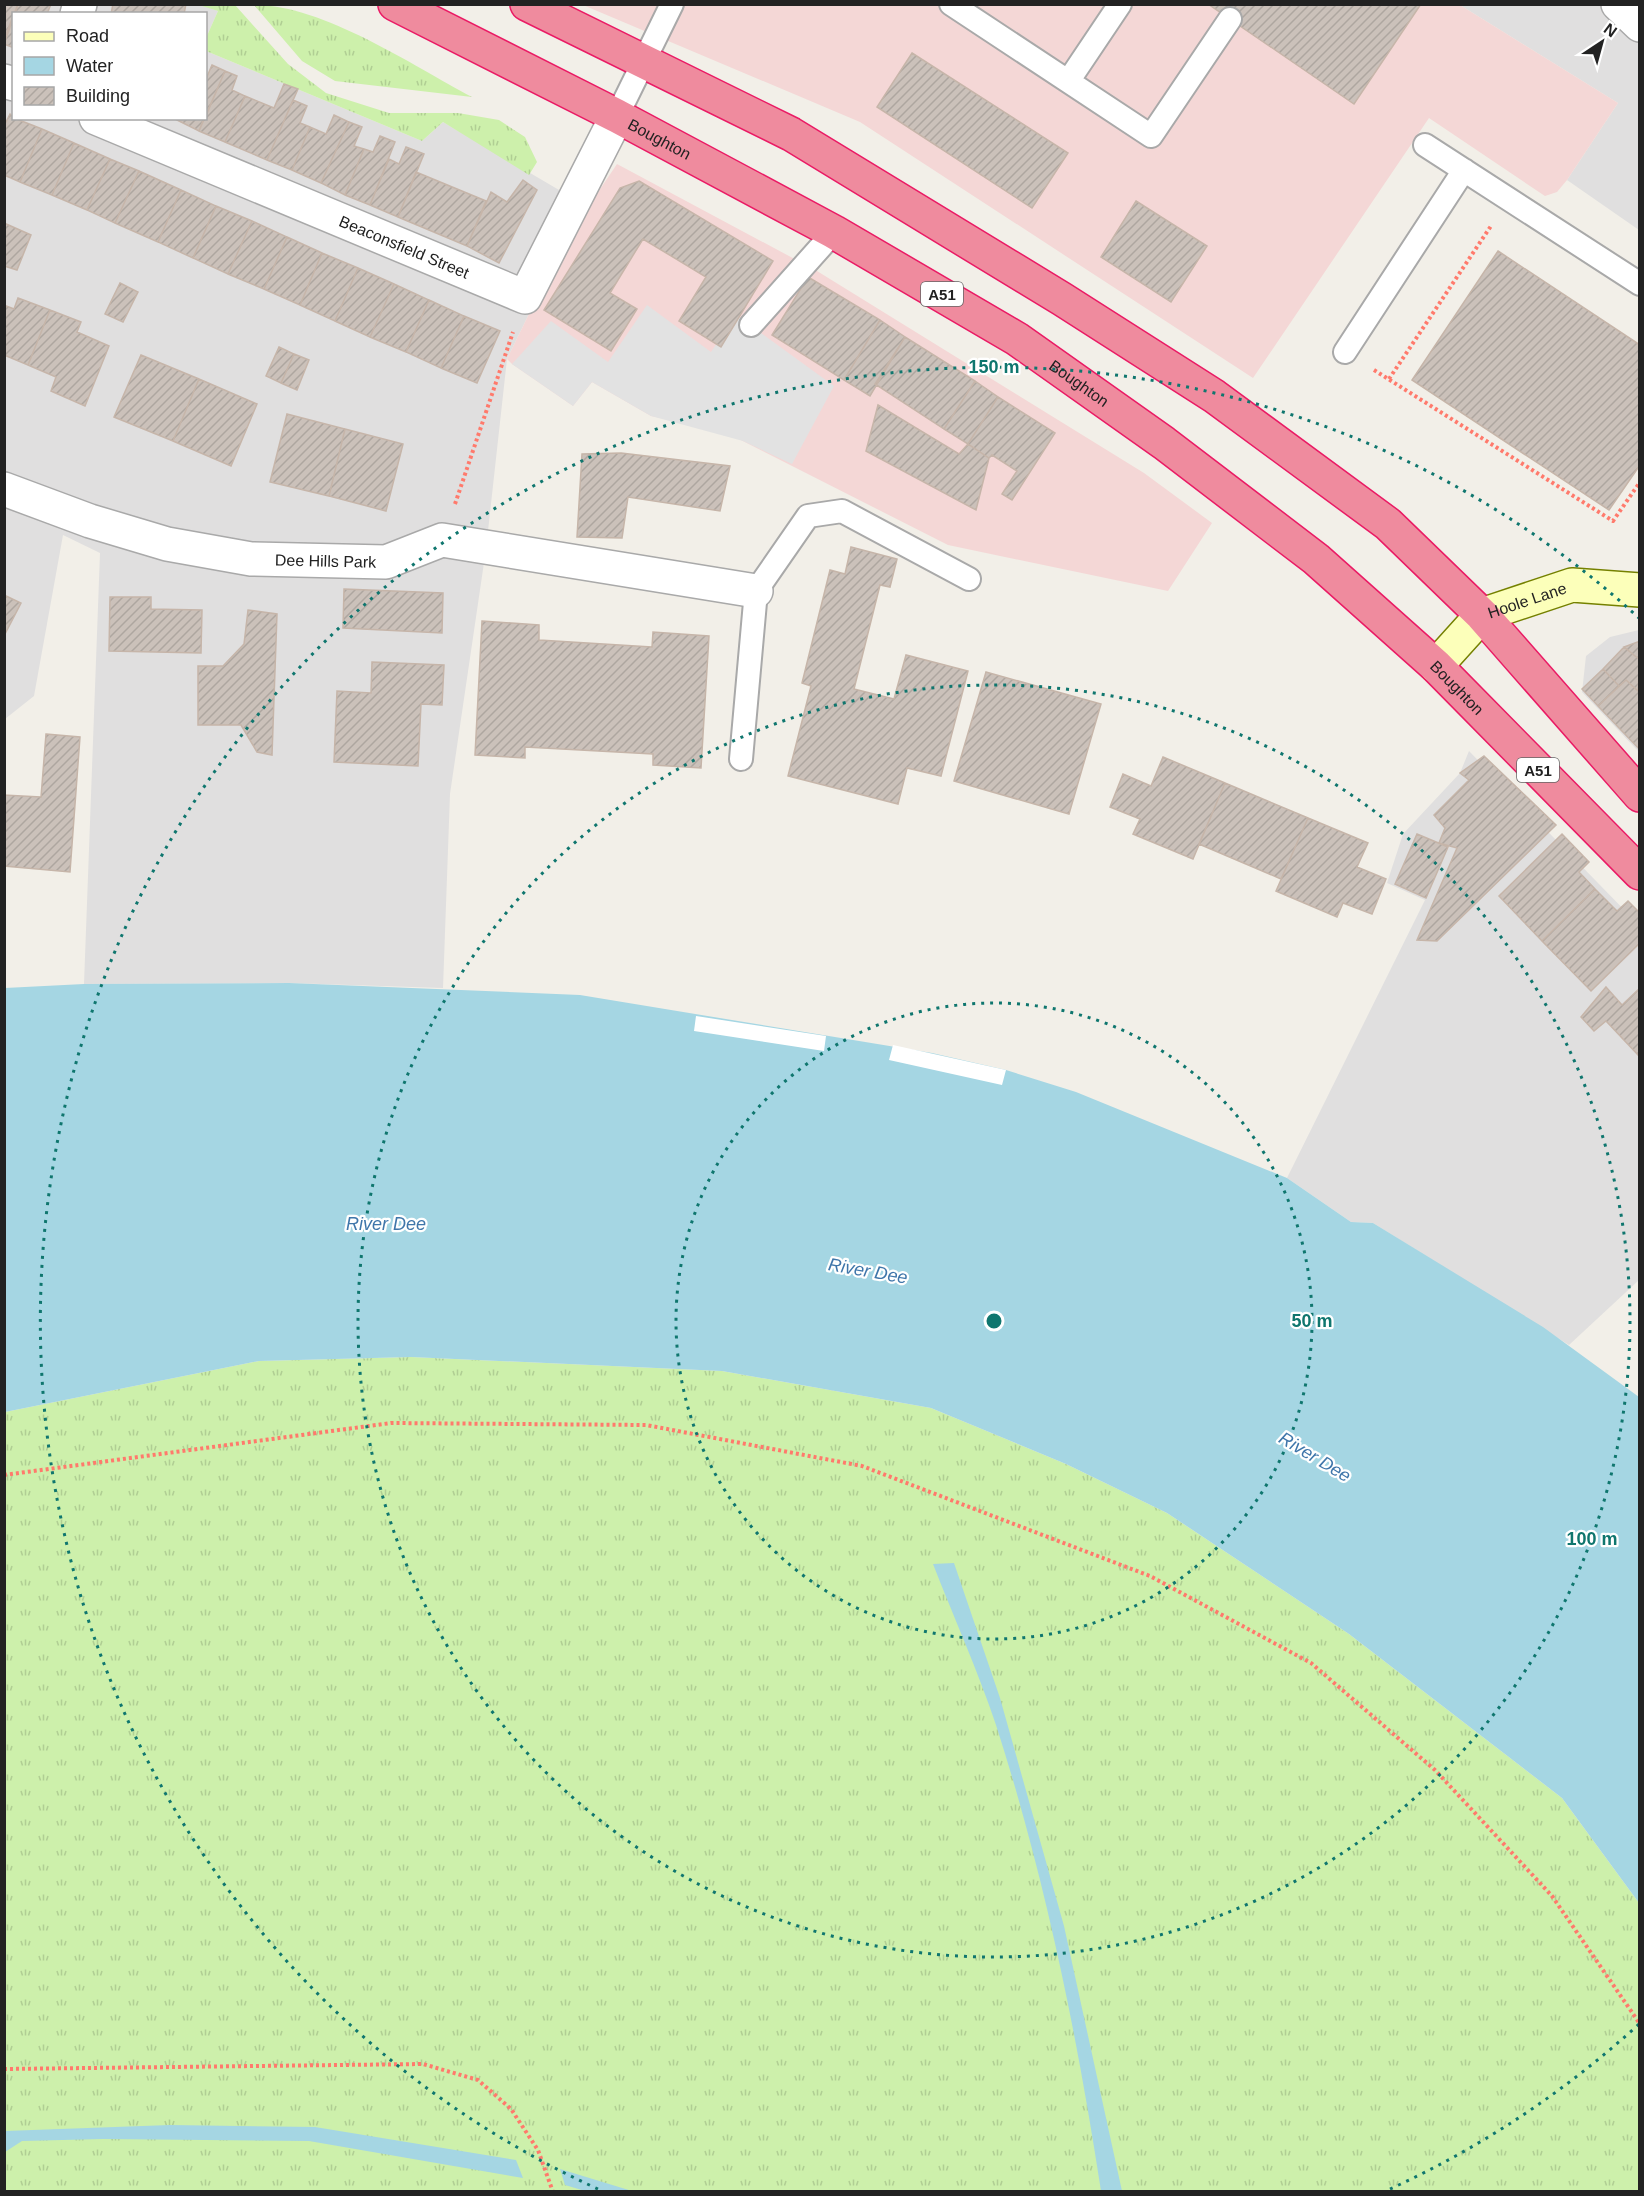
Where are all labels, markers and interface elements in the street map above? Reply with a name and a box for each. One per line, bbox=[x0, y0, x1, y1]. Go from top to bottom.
legend bbox=[12, 12, 207, 120]
north arrow bbox=[1572, 12, 1632, 72]
text: N bbox=[1601, 20, 1620, 41]
text: Road bbox=[66, 26, 109, 46]
text: Water bbox=[66, 56, 113, 76]
text: Building bbox=[66, 86, 130, 106]
street label: Boughton bbox=[625, 115, 694, 162]
street label: Beaconsfield Street bbox=[337, 212, 472, 281]
road number: A51 bbox=[921, 282, 963, 306]
street label: Boughton bbox=[1046, 356, 1112, 410]
text: 150 m bbox=[968, 357, 1020, 377]
street label: Dee Hills Park bbox=[275, 551, 377, 570]
street label: Hoole Lane bbox=[1485, 579, 1569, 621]
street label: Boughton bbox=[1427, 657, 1487, 718]
road number: A51 bbox=[1517, 758, 1559, 782]
water label: River Dee bbox=[346, 1214, 426, 1234]
water label: River Dee bbox=[827, 1254, 909, 1288]
centre of rings bbox=[984, 1311, 1004, 1331]
text: 50 m bbox=[1291, 1311, 1333, 1331]
water label: River Dee bbox=[1276, 1428, 1354, 1486]
text: 100 m bbox=[1566, 1529, 1618, 1549]

